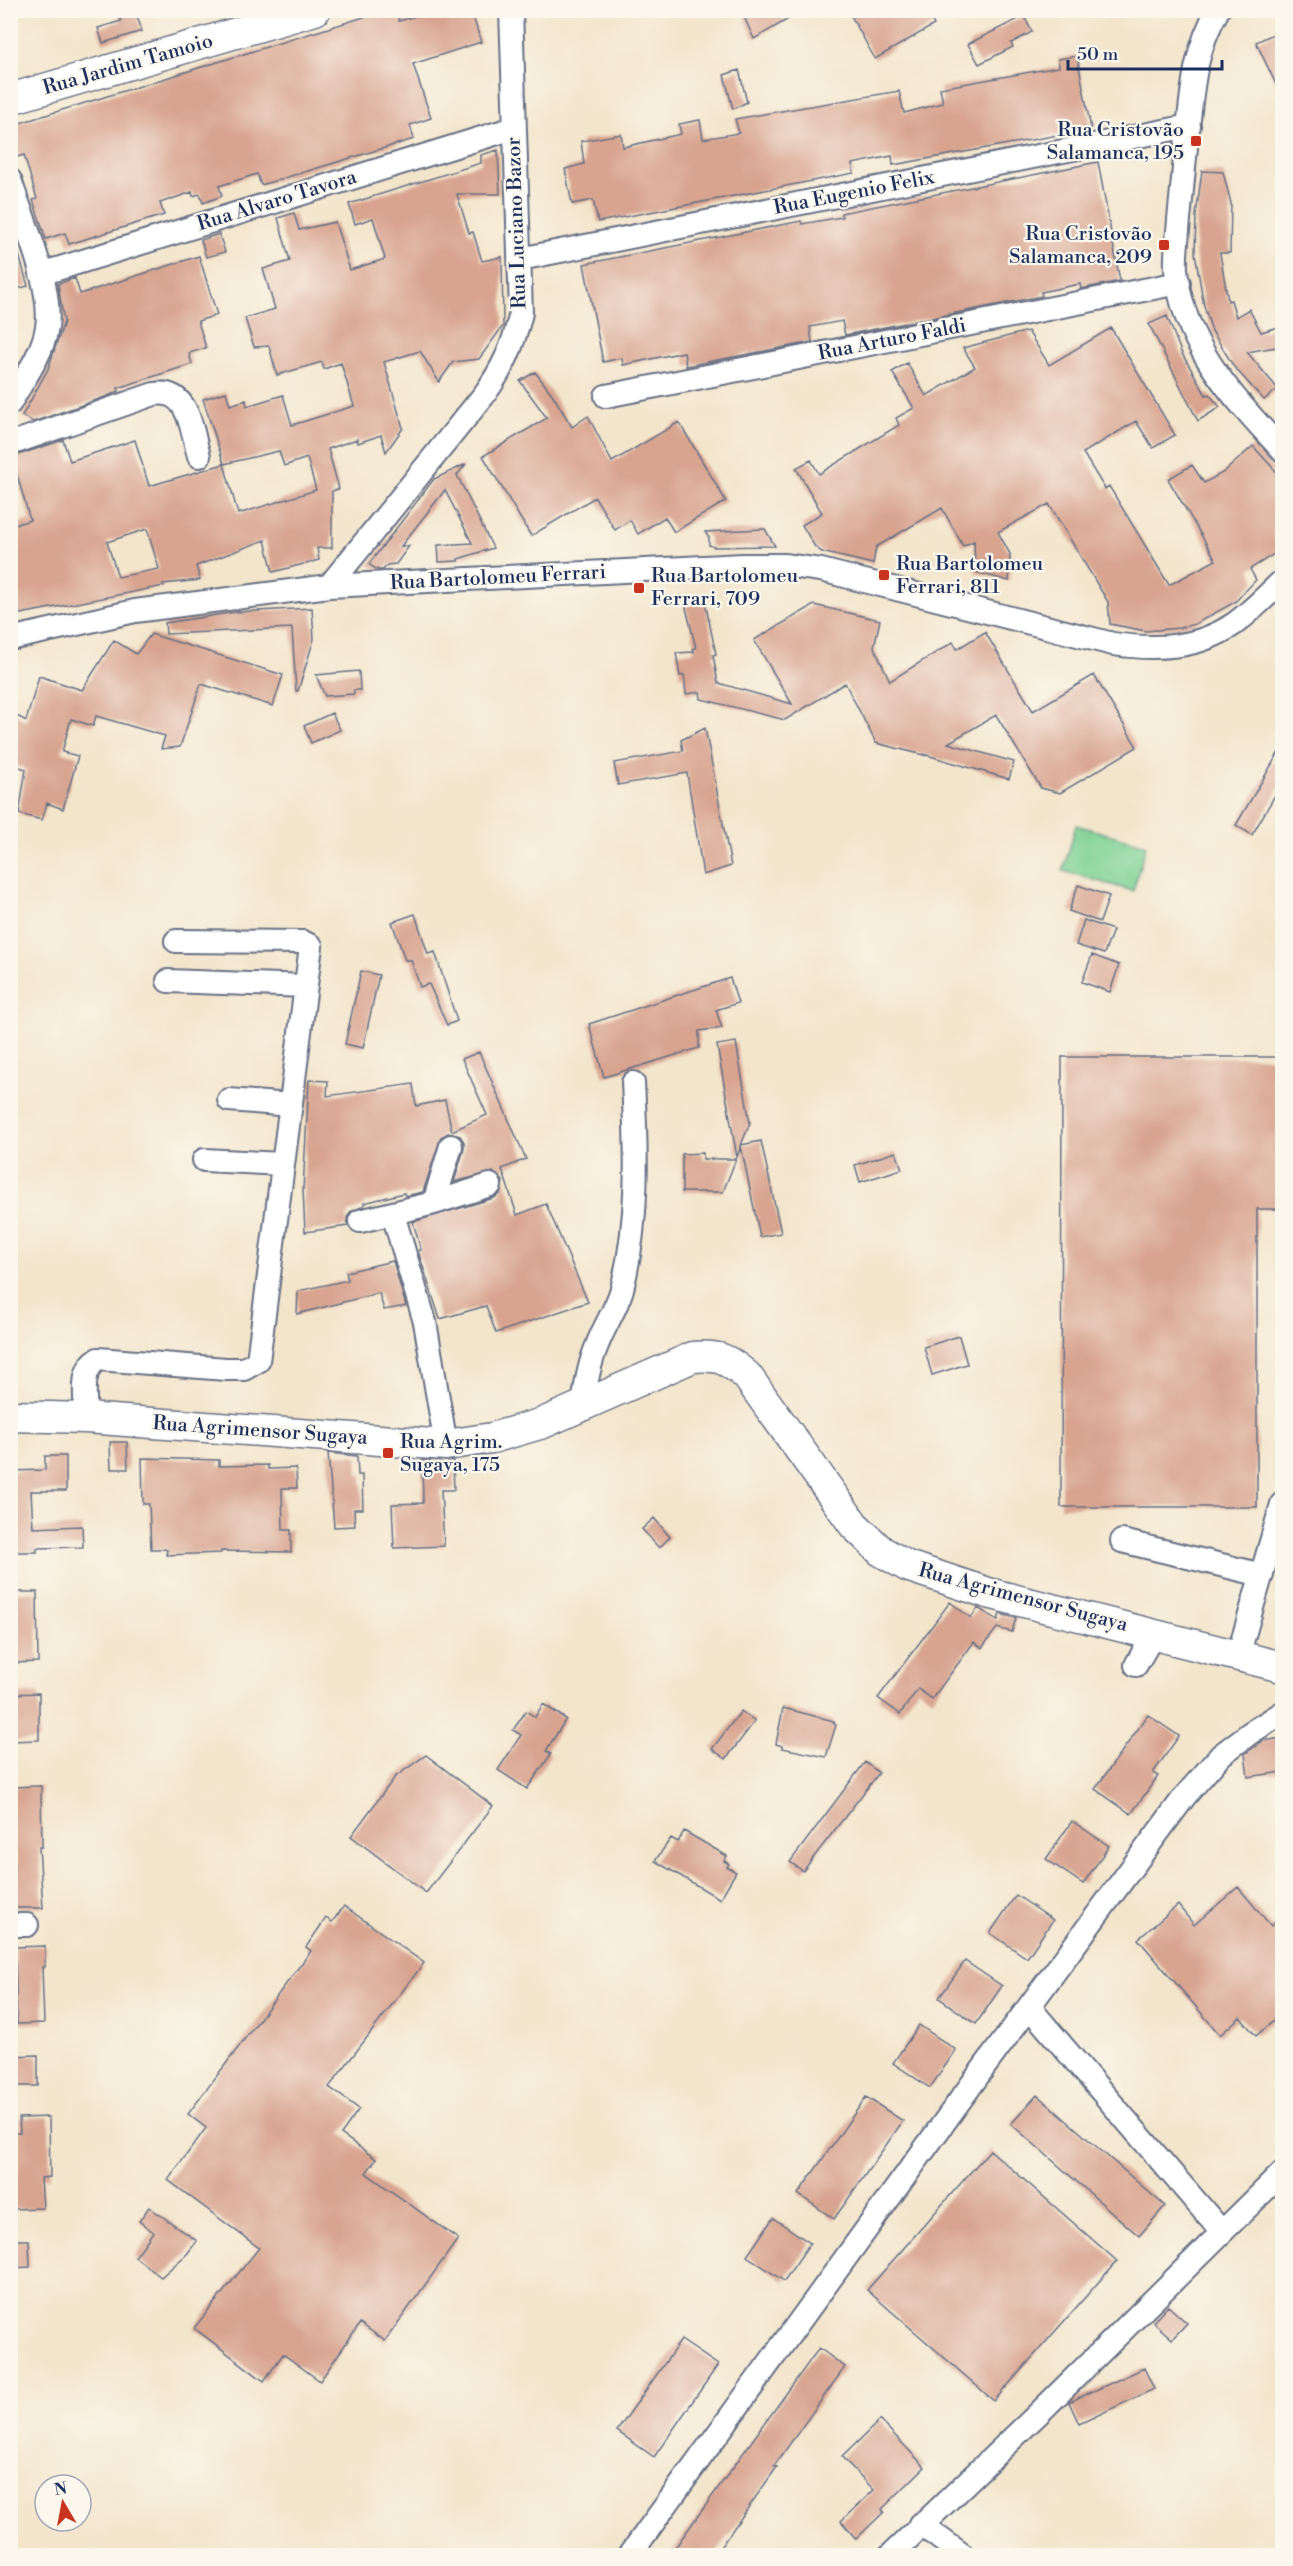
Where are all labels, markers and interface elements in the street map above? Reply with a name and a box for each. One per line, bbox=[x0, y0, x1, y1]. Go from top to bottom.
street label: Rua Jardim Tamoio bbox=[40, 29, 216, 101]
scale bar bbox=[1068, 33, 1222, 71]
text: 50 m bbox=[1077, 43, 1119, 66]
place label: Rua Cristovão Salamanca, 195 bbox=[1047, 118, 1184, 166]
marker: Rua Cristovão Salamanca, 195 bbox=[1189, 134, 1203, 148]
street label: Rua Luciano Bazor bbox=[501, 136, 532, 309]
street label: Rua Alvaro Tavora bbox=[194, 165, 361, 237]
street label: Rua Eugenio Felix bbox=[771, 165, 937, 221]
place label: Rua Cristovão Salamanca, 209 bbox=[1009, 222, 1152, 270]
marker: Rua Cristovão Salamanca, 209 bbox=[1157, 238, 1171, 252]
street label: Rua Arturo Faldi bbox=[816, 313, 969, 367]
place label: Rua Bartolomeu Ferrari, 811 bbox=[896, 552, 1044, 600]
street label: Rua Bartolomeu Ferrari bbox=[389, 560, 607, 596]
place label: Rua Bartolomeu Ferrari, 709 bbox=[651, 564, 799, 612]
marker: Rua Bartolomeu Ferrari, 811 bbox=[877, 568, 891, 582]
marker: Rua Bartolomeu Ferrari, 709 bbox=[632, 581, 646, 595]
street label: Rua Agrimensor Sugaya bbox=[152, 1411, 369, 1451]
place label: Rua Agrim. Sugaya, 175 bbox=[400, 1430, 502, 1478]
marker: Rua Agrim. Sugaya, 175 bbox=[381, 1446, 395, 1460]
street label: Rua Agrimensor Sugaya bbox=[916, 1558, 1131, 1638]
north arrow bbox=[33, 2473, 93, 2533]
text: N bbox=[53, 2478, 69, 2500]

